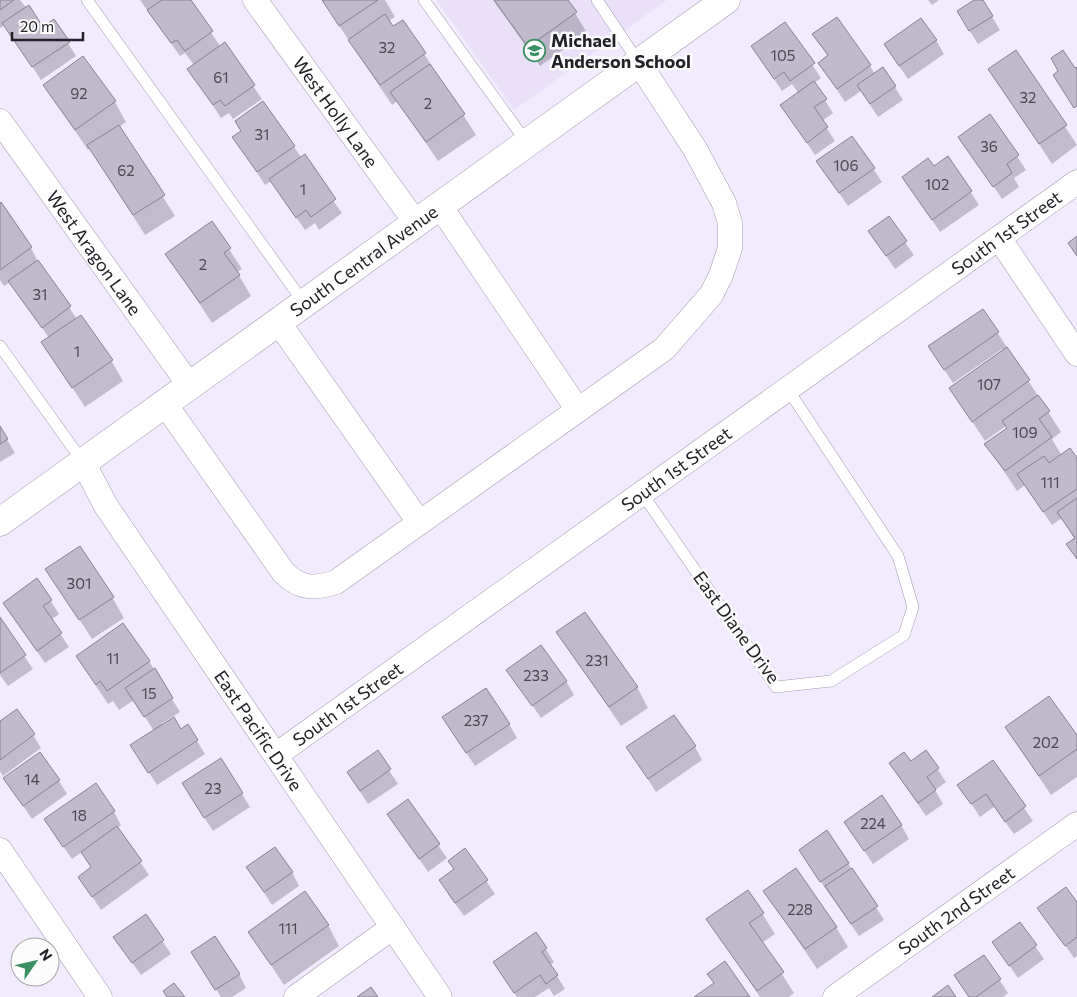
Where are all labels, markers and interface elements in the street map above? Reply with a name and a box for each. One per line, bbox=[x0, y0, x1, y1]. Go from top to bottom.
scale bar bbox=[12, 10, 84, 42]
text: 20 m bbox=[20, 17, 54, 35]
place label: Michael Anderson School bbox=[551, 29, 691, 72]
house number: 32 bbox=[379, 38, 395, 56]
school or university icon: Michael Anderson School bbox=[523, 38, 547, 62]
house number: 105 bbox=[771, 46, 795, 64]
street label: West Holly Lane bbox=[288, 52, 383, 172]
house number: 61 bbox=[213, 68, 229, 86]
house number: 92 bbox=[70, 84, 88, 102]
house number: 32 bbox=[1020, 88, 1036, 106]
house number: 2 bbox=[424, 94, 432, 112]
house number: 31 bbox=[255, 125, 269, 143]
house number: 36 bbox=[980, 137, 998, 155]
house number: 106 bbox=[833, 156, 859, 174]
house number: 62 bbox=[117, 161, 135, 179]
house number: 102 bbox=[925, 175, 949, 193]
house number: 1 bbox=[300, 180, 306, 198]
street label: West Aragon Lane bbox=[42, 186, 146, 319]
street label: South 1st Street bbox=[947, 186, 1066, 279]
street label: South Central Avenue bbox=[286, 200, 442, 321]
house number: 2 bbox=[199, 255, 207, 273]
house number: 31 bbox=[33, 285, 47, 303]
house number: 1 bbox=[74, 342, 80, 360]
house number: 107 bbox=[977, 375, 1001, 393]
street label: South 1st Street bbox=[617, 422, 736, 516]
house number: 109 bbox=[1012, 423, 1038, 441]
house number: 111 bbox=[1040, 473, 1060, 491]
street label: East Diane Drive bbox=[689, 567, 785, 687]
house number: 301 bbox=[67, 574, 91, 592]
house number: 11 bbox=[107, 649, 119, 667]
house number: 231 bbox=[585, 651, 609, 669]
street label: South 1st Street bbox=[288, 657, 407, 751]
street label: East Pacific Drive bbox=[210, 666, 307, 795]
house number: 233 bbox=[523, 666, 549, 684]
house number: 15 bbox=[141, 684, 157, 702]
house number: 237 bbox=[464, 711, 488, 729]
house number: 202 bbox=[1033, 733, 1059, 751]
house number: 14 bbox=[24, 770, 40, 788]
house number: 23 bbox=[205, 779, 221, 797]
house number: 18 bbox=[71, 806, 87, 824]
house number: 224 bbox=[860, 814, 886, 832]
street label: South 2nd Street bbox=[894, 861, 1019, 959]
house number: 228 bbox=[787, 900, 813, 918]
house number: 111 bbox=[278, 919, 298, 937]
north arrow bbox=[10, 937, 60, 987]
text: N bbox=[36, 945, 56, 964]

